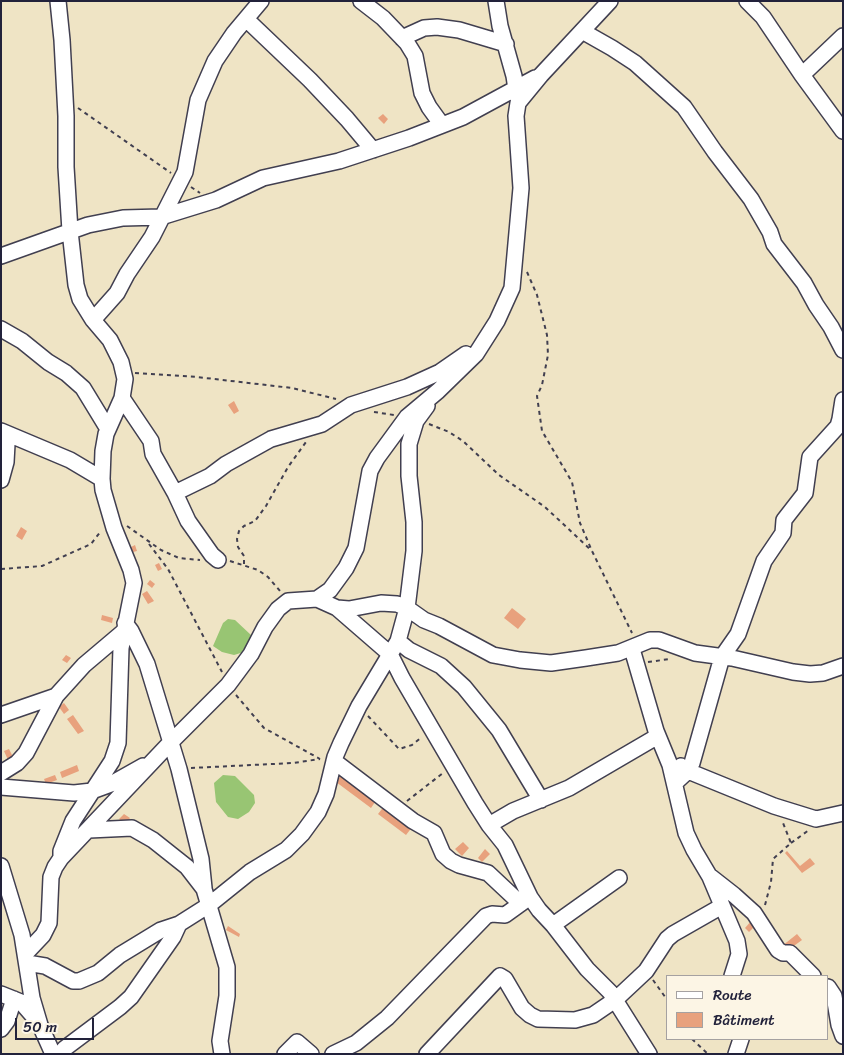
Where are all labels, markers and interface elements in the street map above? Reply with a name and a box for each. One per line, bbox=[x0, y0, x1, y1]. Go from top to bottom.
legend bbox=[666, 975, 829, 1040]
text: Route bbox=[713, 982, 752, 1008]
text: Bâtiment bbox=[713, 1007, 775, 1033]
scale bar bbox=[18, 1008, 96, 1040]
text: 50 m bbox=[23, 1014, 57, 1040]

